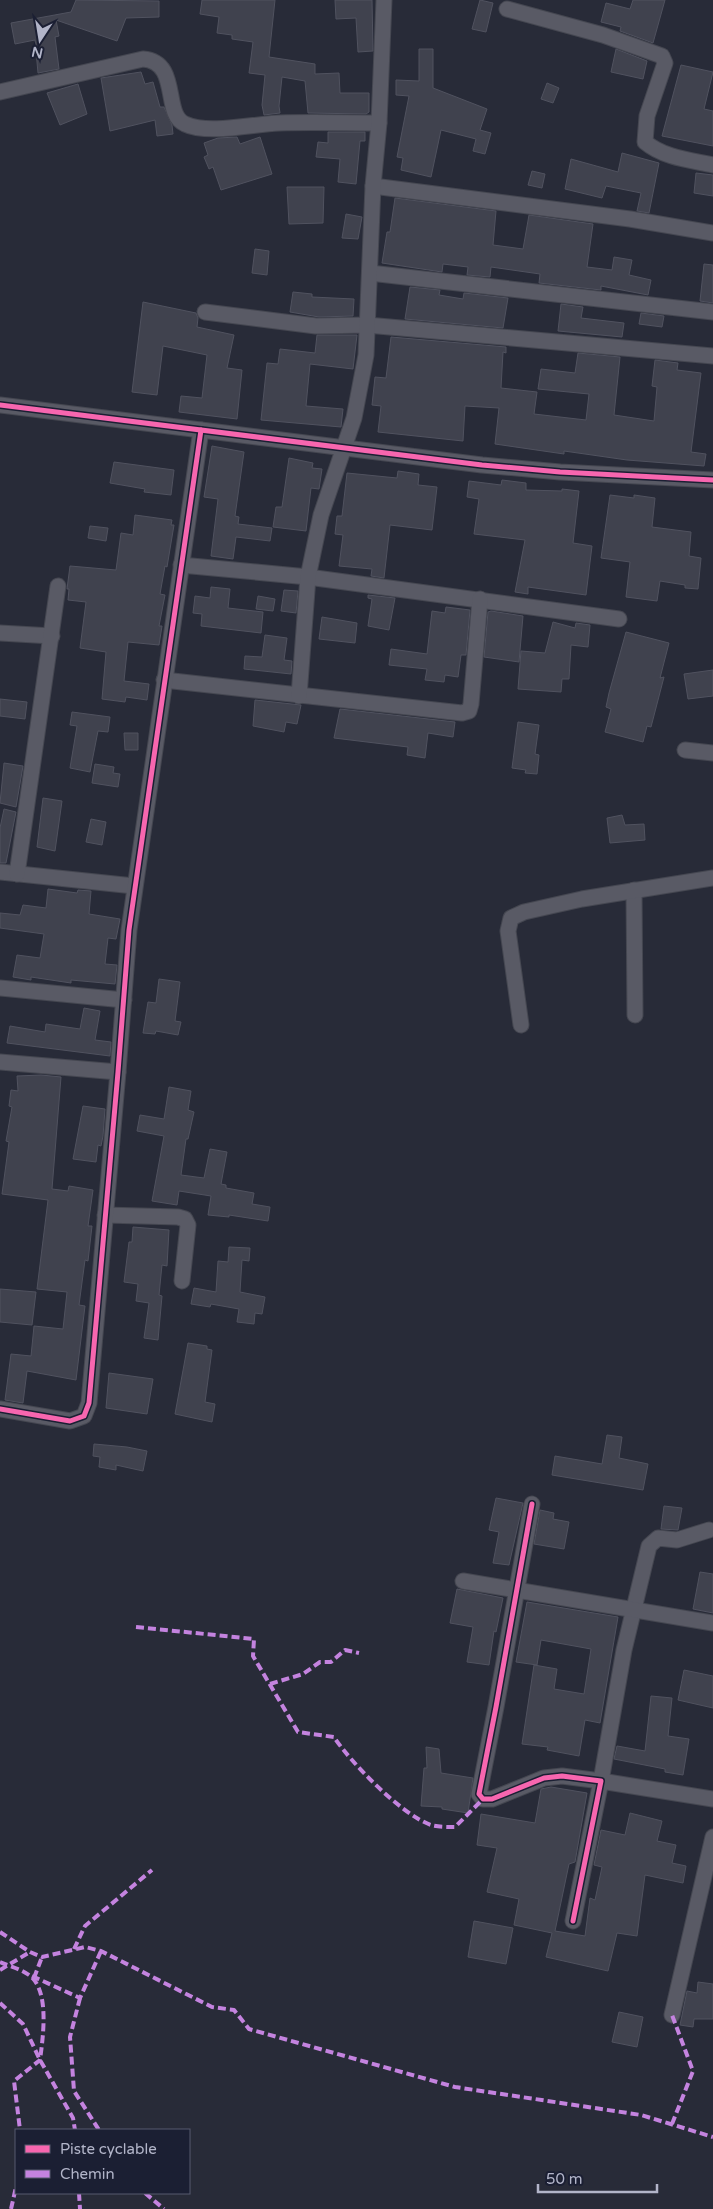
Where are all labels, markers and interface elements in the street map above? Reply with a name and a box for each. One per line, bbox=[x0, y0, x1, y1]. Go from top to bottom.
north arrow bbox=[15, 15, 65, 65]
text: N bbox=[30, 43, 45, 62]
legend bbox=[15, 2129, 190, 2194]
text: Piste cyclable bbox=[60, 2140, 157, 2158]
scale bar bbox=[538, 2162, 657, 2194]
text: Chemin bbox=[60, 2165, 115, 2183]
text: 50 m bbox=[546, 2170, 583, 2188]

